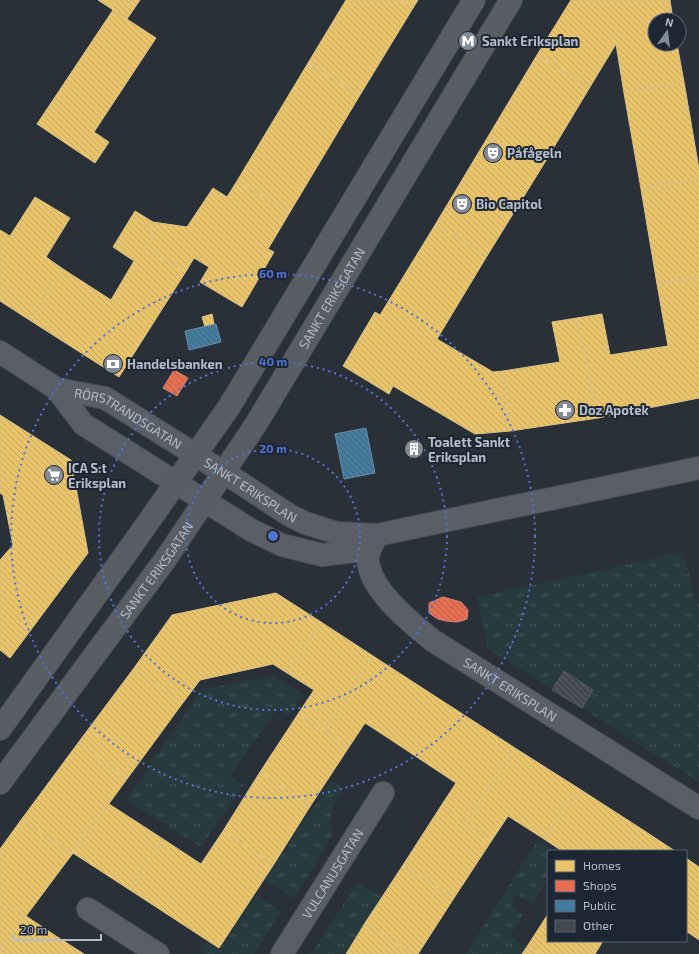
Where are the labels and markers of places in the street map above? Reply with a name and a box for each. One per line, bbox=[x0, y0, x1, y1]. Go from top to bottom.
metro station icon: Sankt Eriksplan bbox=[457, 30, 479, 52]
place label: Sankt Eriksplan bbox=[482, 33, 579, 49]
theatre icon: Påfågeln bbox=[482, 142, 504, 164]
place label: Påfågeln bbox=[507, 145, 562, 161]
theatre icon: Bio Capitol bbox=[451, 193, 473, 215]
place label: Bio Capitol bbox=[476, 196, 543, 212]
bank icon: Handelsbanken bbox=[102, 353, 124, 375]
place label: Handelsbanken bbox=[127, 356, 223, 372]
pharmacy icon: Doz Apotek bbox=[554, 399, 576, 421]
place label: Doz Apotek bbox=[579, 402, 649, 418]
place label: Toalett Sankt Eriksplan bbox=[428, 434, 511, 465]
building icon: Toalett Sankt Eriksplan bbox=[403, 438, 425, 460]
place label: ICA S:t Eriksplan bbox=[68, 460, 126, 491]
supermarket icon: ICA S:t Eriksplan bbox=[43, 464, 65, 486]
centre of rings bbox=[266, 529, 280, 543]

